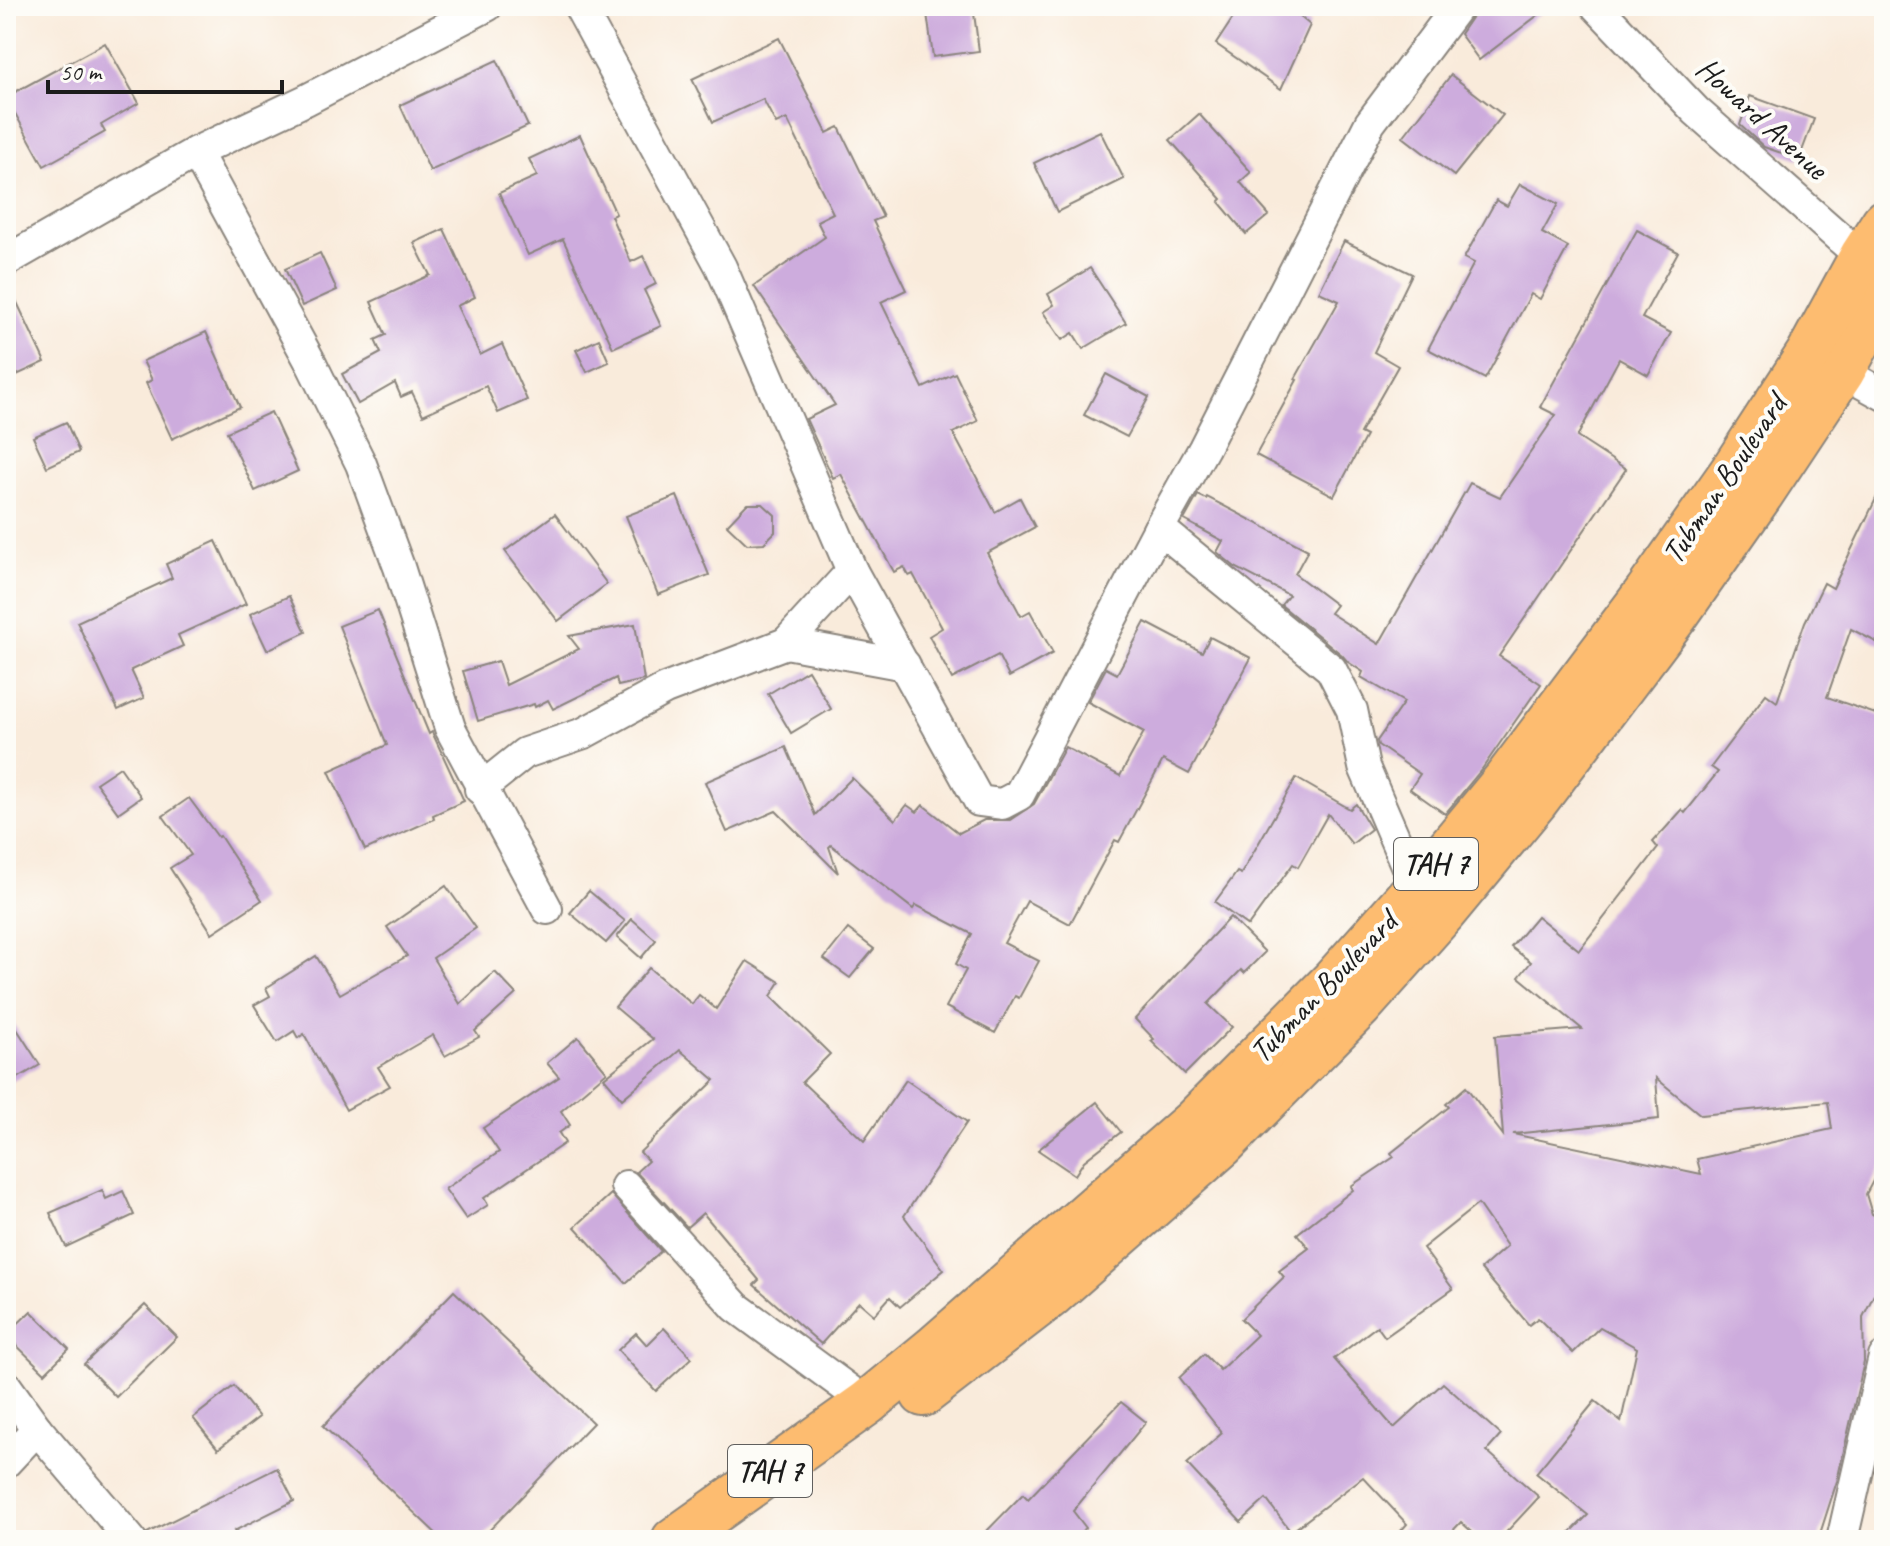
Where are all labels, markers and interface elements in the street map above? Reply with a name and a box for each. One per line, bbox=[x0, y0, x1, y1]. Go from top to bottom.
scale bar bbox=[48, 44, 282, 94]
street label: Howard Avenue bbox=[1687, 48, 1838, 190]
text: 50 m bbox=[60, 57, 103, 87]
street label: Tubman Boulevard bbox=[1652, 383, 1798, 572]
road number: TAH 7 bbox=[1394, 838, 1478, 890]
street label: Tubman Boulevard bbox=[1240, 899, 1409, 1072]
road number: TAH 7 bbox=[728, 1445, 812, 1497]

